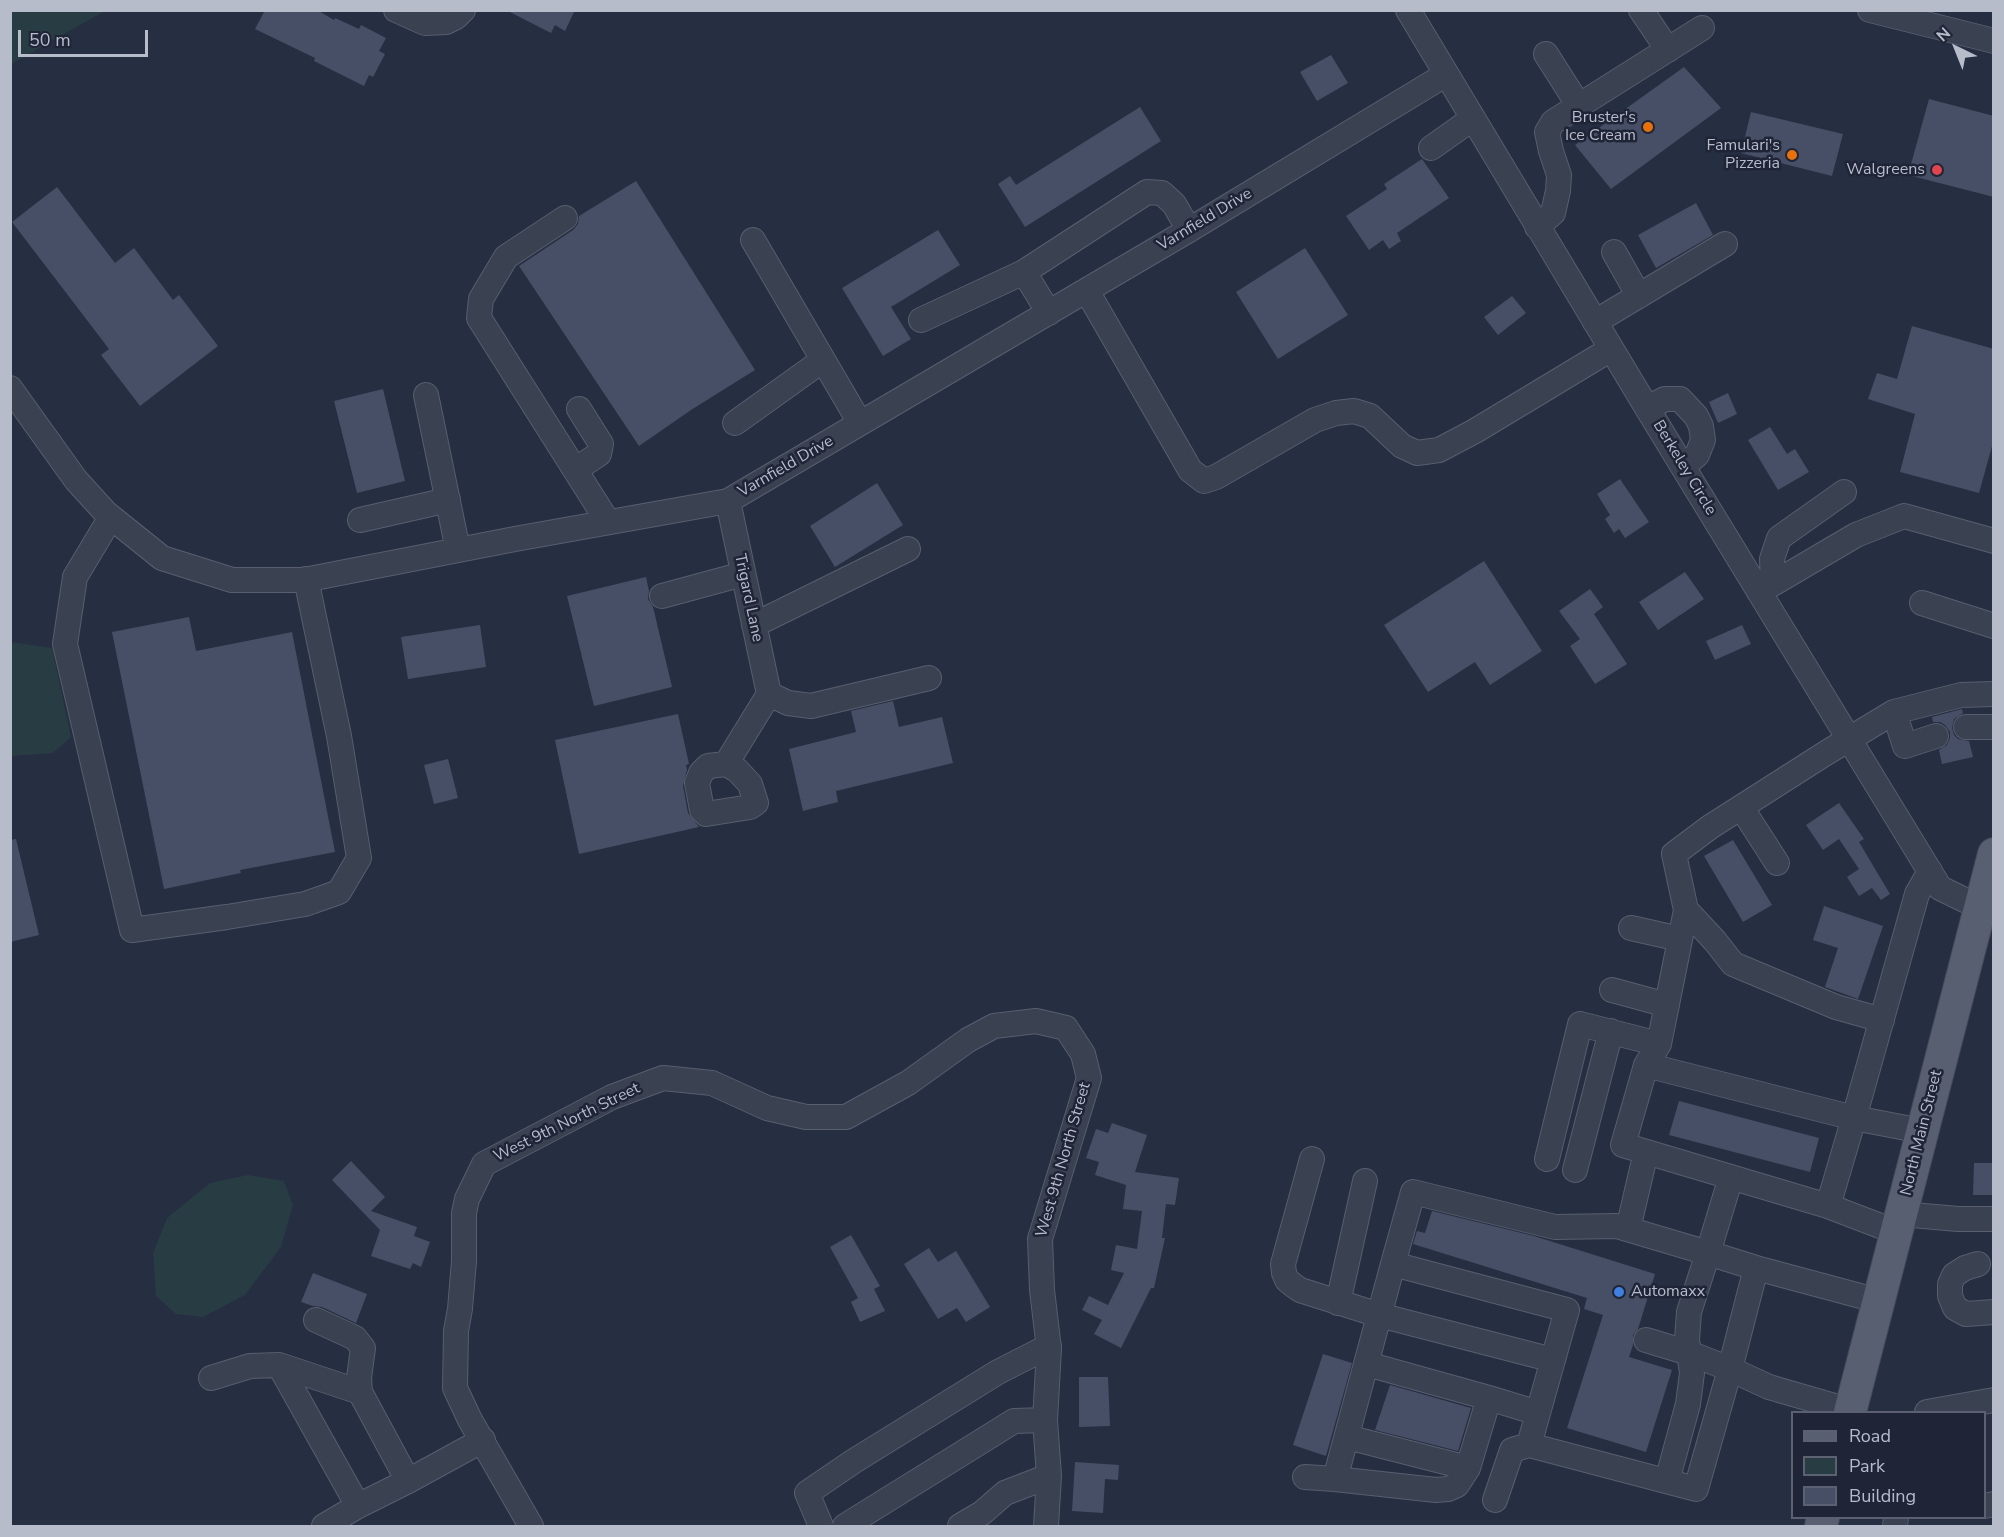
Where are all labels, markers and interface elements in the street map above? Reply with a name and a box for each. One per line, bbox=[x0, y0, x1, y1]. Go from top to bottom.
scale bar bbox=[21, 18, 152, 56]
north arrow bbox=[1926, 18, 1986, 78]
text: N bbox=[1932, 23, 1956, 47]
text: 50 m bbox=[29, 28, 71, 52]
place label: Bruster's Ice Cream bbox=[1565, 108, 1636, 146]
marker: Bruster's Ice Cream bbox=[1641, 120, 1655, 134]
place label: Famulari's Pizzeria bbox=[1707, 136, 1780, 174]
marker: Famulari's Pizzeria bbox=[1785, 148, 1799, 162]
place label: Walgreens bbox=[1846, 160, 1925, 180]
marker: Walgreens bbox=[1930, 163, 1944, 177]
street label: Varnfield Drive bbox=[1154, 184, 1256, 256]
street label: Berkeley Circle bbox=[1648, 417, 1720, 519]
street label: Varnfield Drive bbox=[735, 432, 837, 502]
street label: Trigard Lane bbox=[729, 552, 767, 644]
street label: North Main Street bbox=[1897, 1068, 1947, 1198]
street label: West 9th North Street bbox=[491, 1079, 643, 1167]
street label: West 9th North Street bbox=[1033, 1080, 1095, 1240]
place label: Automaxx bbox=[1631, 1282, 1705, 1302]
marker: Automaxx bbox=[1612, 1285, 1626, 1299]
legend bbox=[1791, 1411, 1986, 1519]
text: Road bbox=[1849, 1424, 1891, 1448]
text: Park bbox=[1849, 1454, 1885, 1478]
text: Building bbox=[1849, 1484, 1916, 1508]

